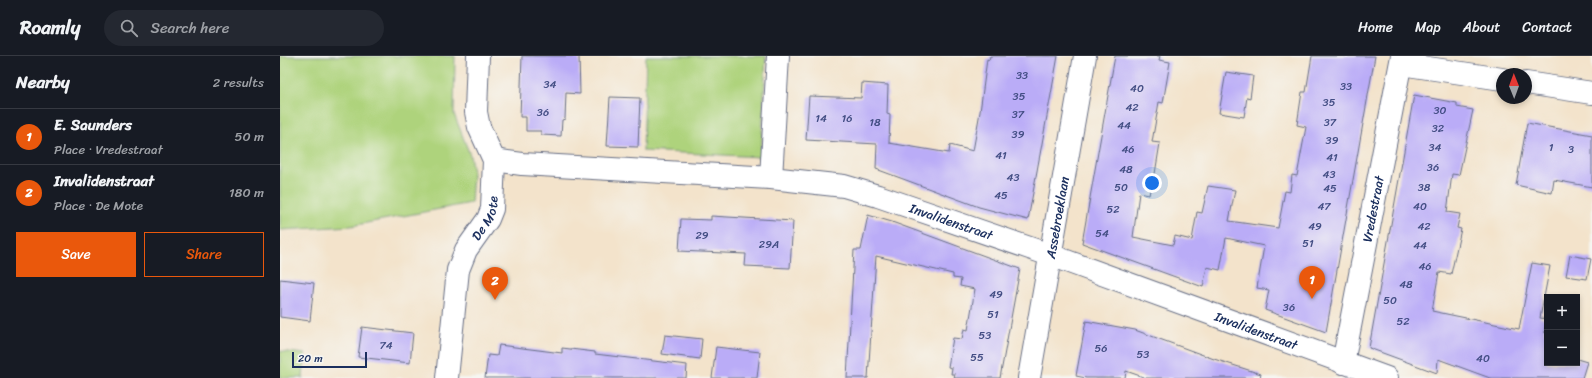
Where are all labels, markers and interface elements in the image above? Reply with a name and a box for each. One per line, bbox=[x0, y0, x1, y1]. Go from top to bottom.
search box bbox=[104, 10, 384, 46]
text: Roamly bbox=[20, 11, 80, 44]
text: Search here bbox=[150, 15, 229, 41]
text: Home bbox=[1358, 15, 1393, 40]
text: Map bbox=[1415, 15, 1441, 40]
text: About bbox=[1463, 15, 1500, 40]
text: Contact bbox=[1522, 15, 1572, 40]
icon: search bbox=[118, 17, 140, 39]
house number: 33 bbox=[1016, 66, 1028, 85]
text: Nearby bbox=[16, 67, 70, 97]
north arrow bbox=[1496, 68, 1532, 104]
text: 2 results bbox=[213, 71, 264, 94]
house number: 34 bbox=[544, 75, 557, 94]
house number: 33 bbox=[1340, 77, 1352, 96]
house number: 40 bbox=[1130, 79, 1144, 98]
house number: 35 bbox=[1013, 87, 1026, 106]
house number: 35 bbox=[1323, 93, 1336, 112]
house number: 42 bbox=[1125, 98, 1139, 117]
house number: 30 bbox=[1434, 101, 1447, 120]
house number: 36 bbox=[537, 103, 549, 122]
house number: 37 bbox=[1012, 105, 1025, 124]
house number: 14 bbox=[815, 109, 827, 128]
house number: 16 bbox=[842, 109, 852, 128]
text: E. Saunders bbox=[54, 112, 132, 138]
house number: 18 bbox=[869, 113, 881, 132]
house number: 37 bbox=[1324, 113, 1337, 132]
house number: 44 bbox=[1117, 116, 1131, 135]
house number: 32 bbox=[1432, 119, 1445, 138]
text: 1 bbox=[26, 125, 32, 148]
text: 50 m bbox=[234, 125, 264, 148]
house number: 39 bbox=[1012, 125, 1025, 144]
house number: 39 bbox=[1326, 131, 1339, 150]
text: Place · Vredestraat bbox=[54, 138, 163, 161]
house number: 34 bbox=[1429, 138, 1442, 157]
house number: 1 bbox=[1549, 138, 1554, 157]
house number: 46 bbox=[1121, 140, 1135, 159]
house number: 3 bbox=[1568, 140, 1574, 159]
house number: 41 bbox=[995, 146, 1007, 165]
house number: 41 bbox=[1326, 148, 1338, 167]
house number: 36 bbox=[1427, 158, 1439, 177]
house number: 48 bbox=[1119, 160, 1133, 179]
house number: 43 bbox=[1323, 165, 1335, 184]
text: Invalidenstraat bbox=[54, 168, 154, 194]
house number: 43 bbox=[1007, 168, 1019, 187]
your location bbox=[1142, 173, 1162, 193]
street label: Vredestraat bbox=[1355, 173, 1391, 244]
street label: Assebroeklaan bbox=[1039, 175, 1076, 261]
house number: 50 bbox=[1114, 178, 1128, 197]
house number: 38 bbox=[1418, 178, 1431, 197]
house number: 45 bbox=[1323, 179, 1337, 198]
text: 2 bbox=[25, 181, 33, 204]
text: 180 m bbox=[229, 181, 264, 204]
house number: 45 bbox=[994, 186, 1008, 205]
text: Place · De Mote bbox=[54, 194, 143, 217]
street label: De Mote bbox=[465, 196, 505, 245]
street label: Invalidenstraat bbox=[905, 196, 997, 247]
house number: 47 bbox=[1317, 197, 1331, 216]
house number: 40 bbox=[1413, 197, 1427, 216]
house number: 52 bbox=[1106, 200, 1120, 219]
house number: 49 bbox=[1308, 217, 1322, 236]
house number: 42 bbox=[1417, 217, 1431, 236]
house number: 54 bbox=[1095, 224, 1109, 243]
house number: 29 bbox=[695, 226, 709, 245]
button: Save bbox=[16, 232, 136, 277]
button: Share bbox=[144, 232, 264, 277]
house number: 51 bbox=[1302, 234, 1314, 253]
house number: 29A bbox=[759, 235, 779, 254]
house number: 44 bbox=[1413, 236, 1427, 255]
house number: 46 bbox=[1418, 257, 1432, 276]
pin: 1 bbox=[1299, 266, 1325, 299]
pin: 2 bbox=[482, 267, 508, 300]
house number: 48 bbox=[1399, 275, 1413, 294]
house number: 49 bbox=[989, 285, 1003, 304]
house number: 50 bbox=[1383, 291, 1397, 310]
map controls bbox=[1544, 294, 1580, 366]
button: + bbox=[1544, 294, 1580, 330]
house number: 36 bbox=[1283, 298, 1295, 317]
house number: 51 bbox=[987, 305, 999, 324]
street label: Invalidenstraat bbox=[1210, 305, 1302, 357]
house number: 52 bbox=[1396, 312, 1410, 331]
house number: 53 bbox=[979, 326, 991, 345]
button: − bbox=[1544, 330, 1580, 366]
house number: 74 bbox=[379, 336, 393, 355]
house number: 56 bbox=[1095, 339, 1107, 358]
house number: 53 bbox=[1137, 345, 1149, 364]
house number: 55 bbox=[970, 348, 984, 367]
text: 20 m bbox=[298, 349, 323, 368]
house number: 40 bbox=[1476, 349, 1490, 368]
scale bar bbox=[292, 350, 367, 369]

